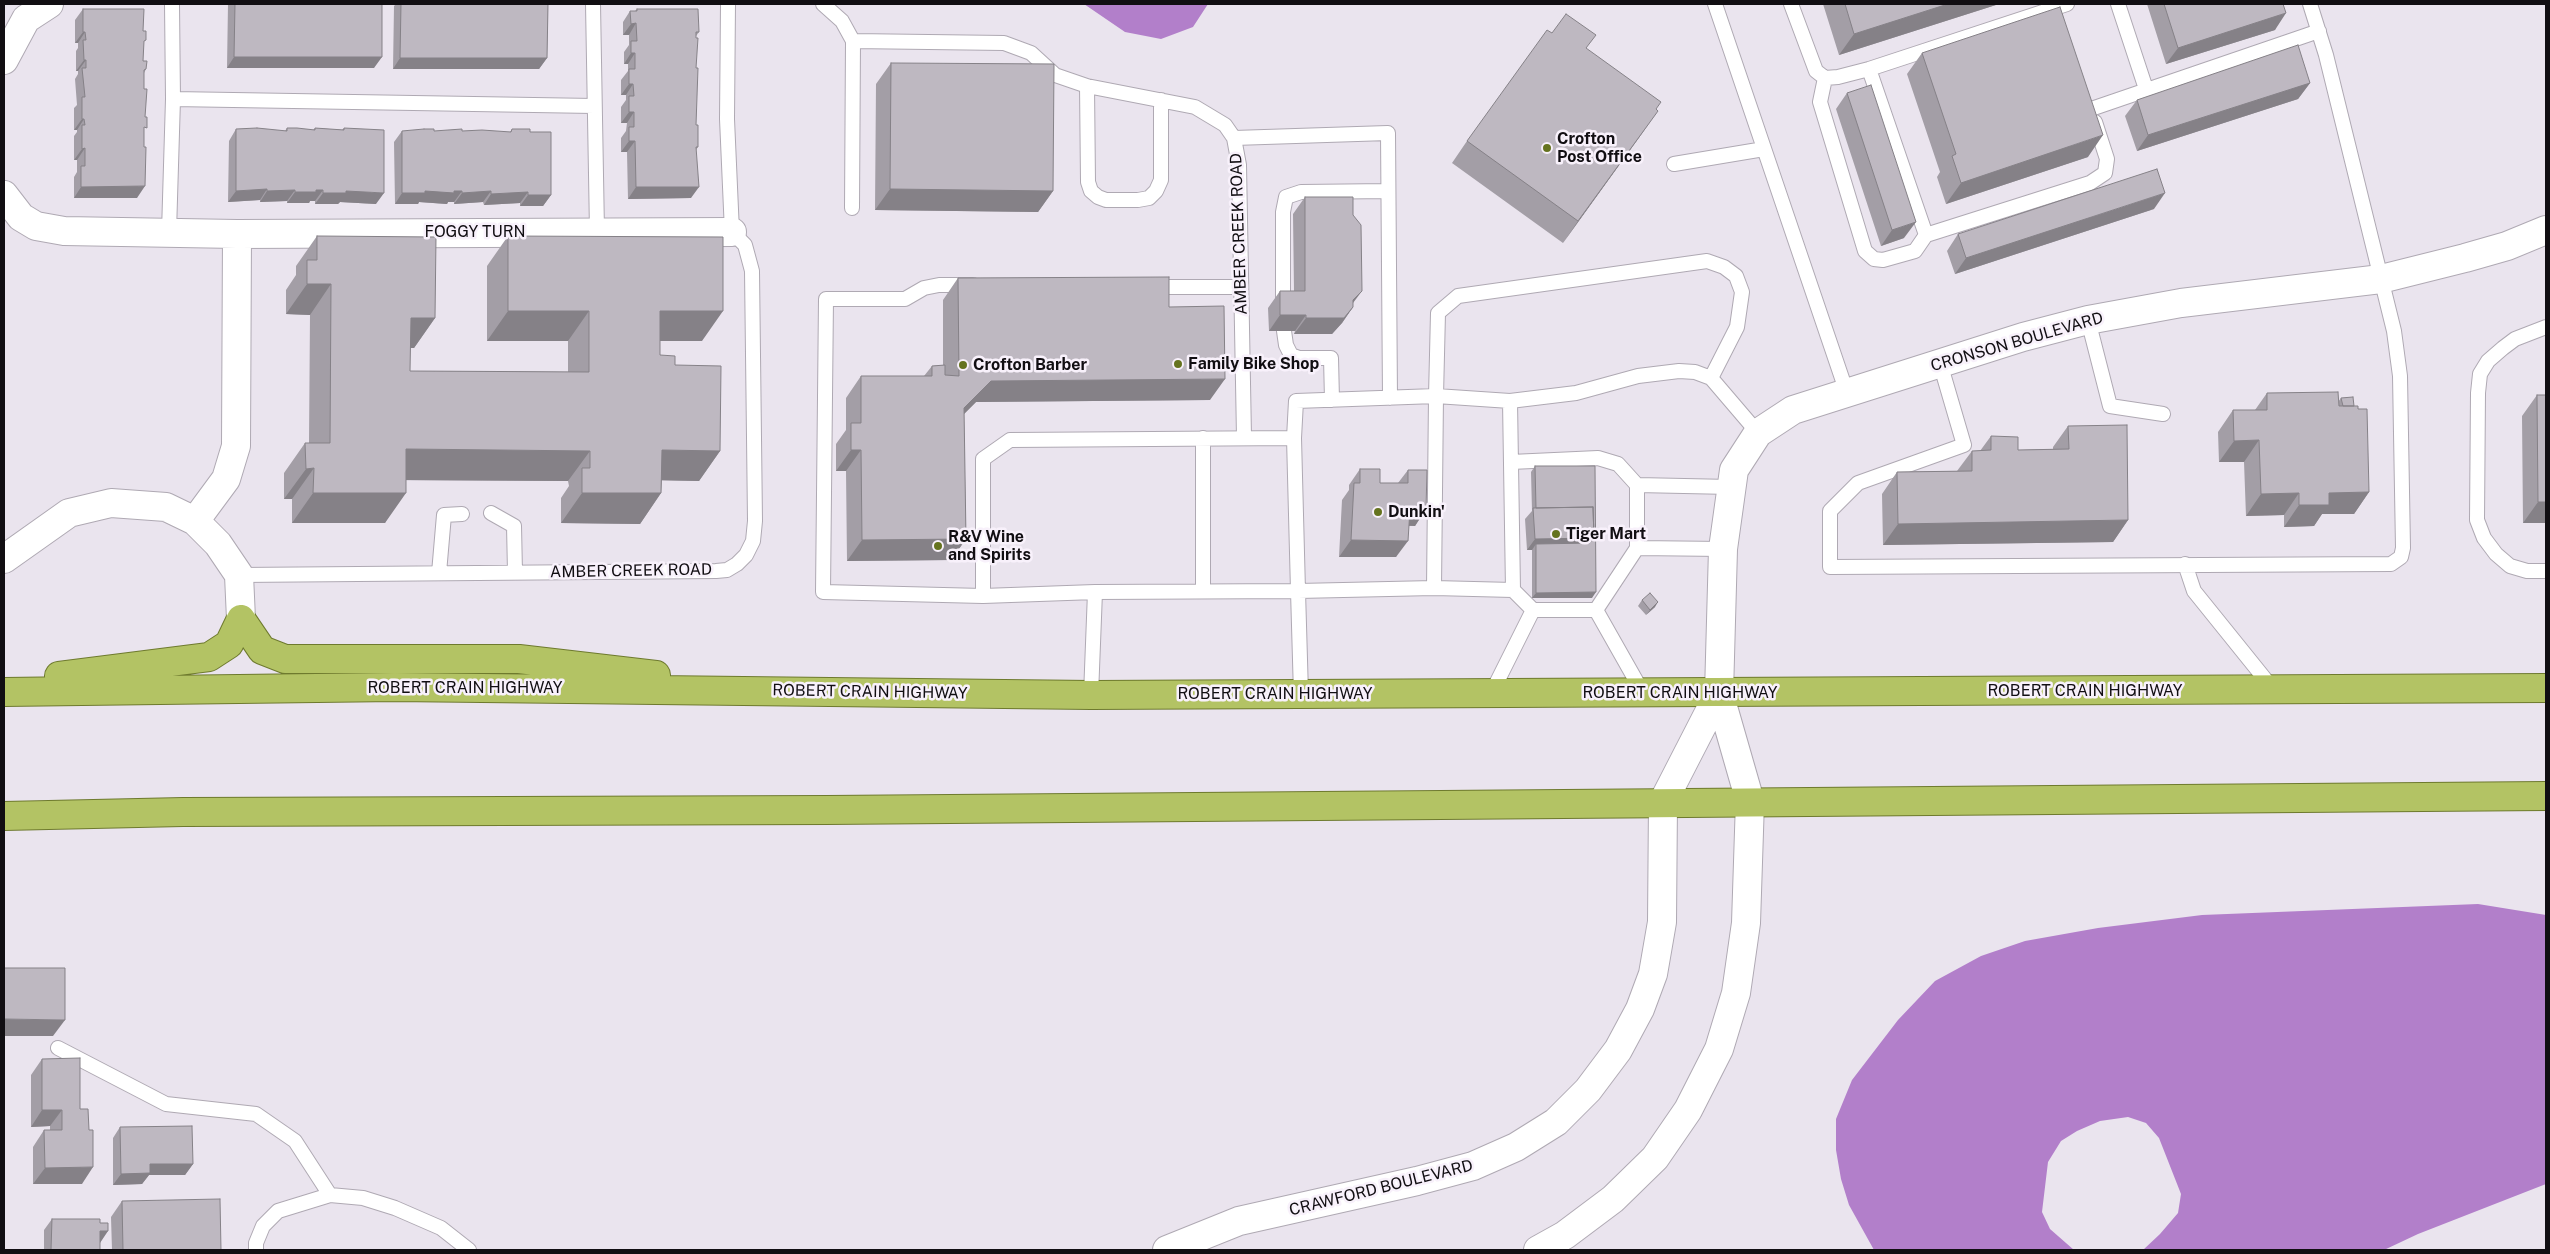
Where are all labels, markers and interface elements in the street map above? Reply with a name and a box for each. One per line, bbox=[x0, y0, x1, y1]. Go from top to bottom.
place label: Crofton Post Office bbox=[1557, 129, 1642, 167]
marker: Crofton Post Office bbox=[1541, 142, 1553, 154]
street label: AMBER CREEK ROAD bbox=[1227, 153, 1251, 315]
street label: FOGGY TURN bbox=[424, 222, 526, 242]
street label: CRONSON BOULEVARD bbox=[1929, 308, 2105, 376]
place label: Family Bike Shop bbox=[1188, 354, 1319, 374]
place label: Crofton Barber bbox=[973, 355, 1087, 375]
marker: Family Bike Shop bbox=[1172, 358, 1184, 370]
marker: Crofton Barber bbox=[957, 359, 969, 371]
place label: Dunkin' bbox=[1388, 502, 1445, 522]
marker: Dunkin' bbox=[1372, 506, 1384, 518]
place label: Tiger Mart bbox=[1566, 524, 1646, 544]
place label: R&V Wine and Spirits bbox=[948, 527, 1031, 565]
marker: Tiger Mart bbox=[1550, 528, 1562, 540]
marker: R&V Wine and Spirits bbox=[932, 540, 944, 552]
street label: AMBER CREEK ROAD bbox=[550, 560, 712, 582]
street label: ROBERT CRAIN HIGHWAY bbox=[367, 678, 563, 698]
street label: ROBERT CRAIN HIGHWAY bbox=[772, 681, 968, 703]
street label: ROBERT CRAIN HIGHWAY bbox=[1987, 681, 2183, 701]
street label: ROBERT CRAIN HIGHWAY bbox=[1582, 683, 1778, 703]
street label: ROBERT CRAIN HIGHWAY bbox=[1177, 684, 1373, 704]
street label: CRAWFORD BOULEVARD bbox=[1287, 1156, 1475, 1220]

